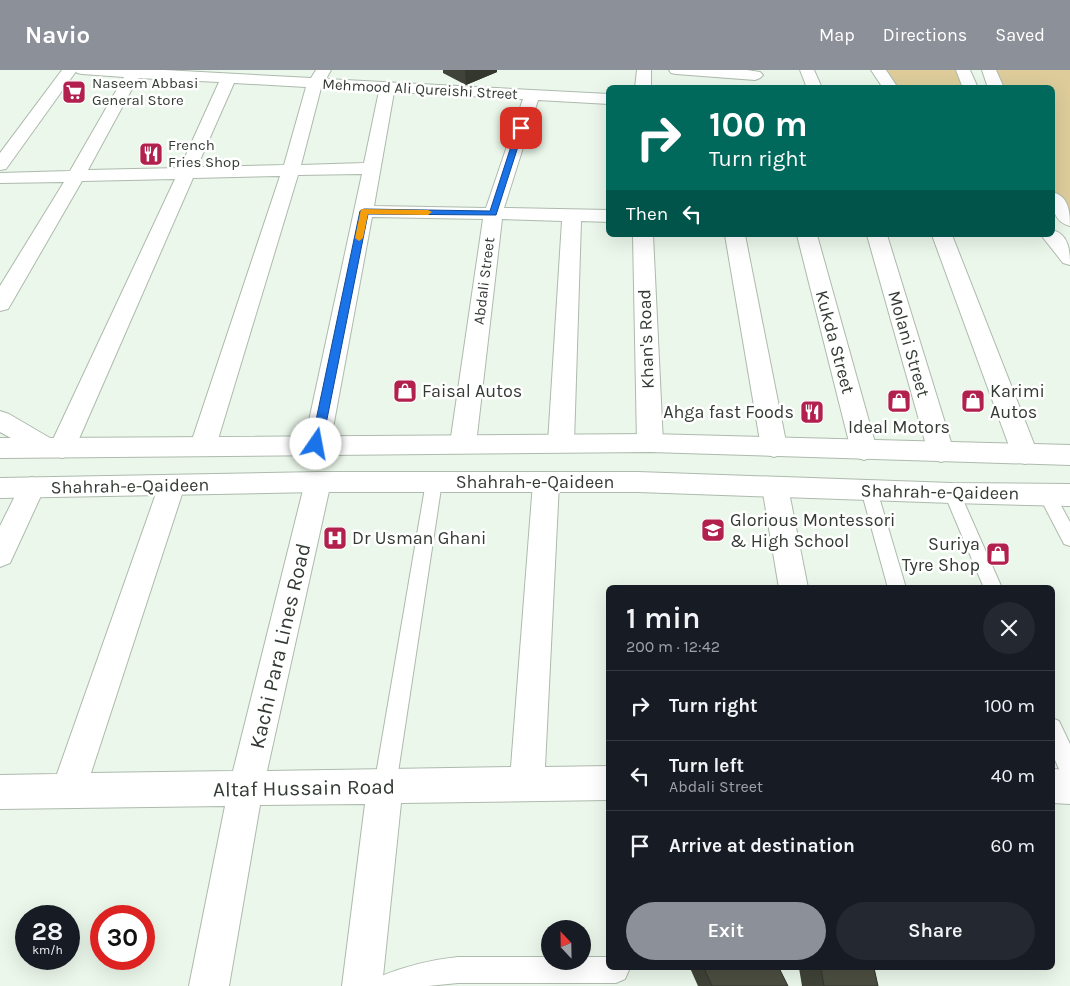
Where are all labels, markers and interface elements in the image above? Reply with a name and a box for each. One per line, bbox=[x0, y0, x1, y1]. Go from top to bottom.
text: Navio bbox=[25, 21, 90, 49]
text: Map bbox=[819, 24, 855, 46]
text: Directions bbox=[883, 24, 967, 46]
text: Saved bbox=[995, 24, 1045, 46]
place label: Naseem Abbasi General Store bbox=[92, 74, 198, 109]
street label: Mehmood Ali Qureishi Street bbox=[322, 75, 519, 103]
supermarket icon: Naseem Abbasi General Store bbox=[61, 79, 87, 105]
text: 100 m bbox=[709, 104, 808, 145]
icon: right bbox=[626, 105, 691, 170]
pin bbox=[500, 107, 542, 149]
icon: arrive bbox=[507, 114, 535, 142]
place label: French Fries Shop bbox=[168, 136, 240, 171]
restaurant icon: French Fries Shop bbox=[138, 141, 164, 167]
text: Turn right bbox=[709, 146, 807, 172]
icon: left bbox=[678, 200, 706, 228]
text: Then bbox=[626, 203, 668, 225]
street label: Abdali Street bbox=[470, 236, 498, 326]
street label: Kukda Street bbox=[811, 288, 859, 396]
street label: Molani Street bbox=[883, 288, 935, 400]
street label: Khan's Road bbox=[633, 289, 659, 389]
shop icon: Faisal Autos bbox=[392, 378, 418, 404]
place label: Faisal Autos bbox=[422, 380, 522, 402]
place label: Karimi Autos bbox=[990, 380, 1045, 423]
shop icon: Ideal Motors bbox=[886, 388, 912, 414]
shop icon: Karimi Autos bbox=[960, 388, 986, 414]
restaurant icon: Ahga fast Foods bbox=[799, 399, 825, 425]
place label: Ahga fast Foods bbox=[663, 401, 794, 423]
place label: Ideal Motors bbox=[848, 416, 950, 438]
position arrow bbox=[289, 417, 341, 469]
street label: Shahrah-e-Qaideen bbox=[456, 471, 614, 493]
street label: Shahrah-e-Qaideen bbox=[51, 474, 209, 498]
street label: Shahrah-e-Qaideen bbox=[861, 480, 1019, 504]
place label: Glorious Montessori & High School bbox=[730, 509, 895, 552]
school or university icon: Glorious Montessori & High School bbox=[700, 517, 726, 543]
hospital icon: Dr Usman Ghani bbox=[322, 525, 348, 551]
place label: Dr Usman Ghani bbox=[352, 527, 486, 549]
place label: Suriya Tyre Shop bbox=[902, 533, 980, 576]
street label: Kachi Para Lines Road bbox=[245, 541, 315, 751]
shop icon: Suriya Tyre Shop bbox=[985, 541, 1011, 567]
text: 1 min bbox=[626, 600, 700, 636]
button: close bbox=[983, 602, 1035, 654]
text: 200 m · 12:42 bbox=[626, 637, 720, 656]
icon: right bbox=[626, 692, 654, 720]
text: Turn right bbox=[669, 695, 758, 717]
text: 100 m bbox=[984, 695, 1035, 717]
text: Turn left bbox=[669, 755, 744, 777]
icon: left bbox=[626, 762, 654, 790]
text: 40 m bbox=[991, 765, 1035, 787]
street label: Altaf Hussain Road bbox=[213, 774, 395, 802]
text: Abdali Street bbox=[669, 777, 763, 796]
icon: arrive bbox=[626, 832, 654, 860]
text: Arrive at destination bbox=[669, 835, 855, 857]
text: 60 m bbox=[991, 835, 1035, 857]
button: Exit bbox=[626, 902, 826, 960]
button: Share bbox=[836, 902, 1035, 960]
speed limit sign: 30 bbox=[90, 905, 155, 970]
text: 28 bbox=[32, 917, 63, 946]
north arrow bbox=[541, 920, 591, 970]
map controls bbox=[541, 920, 591, 970]
text: km/h bbox=[32, 943, 63, 957]

